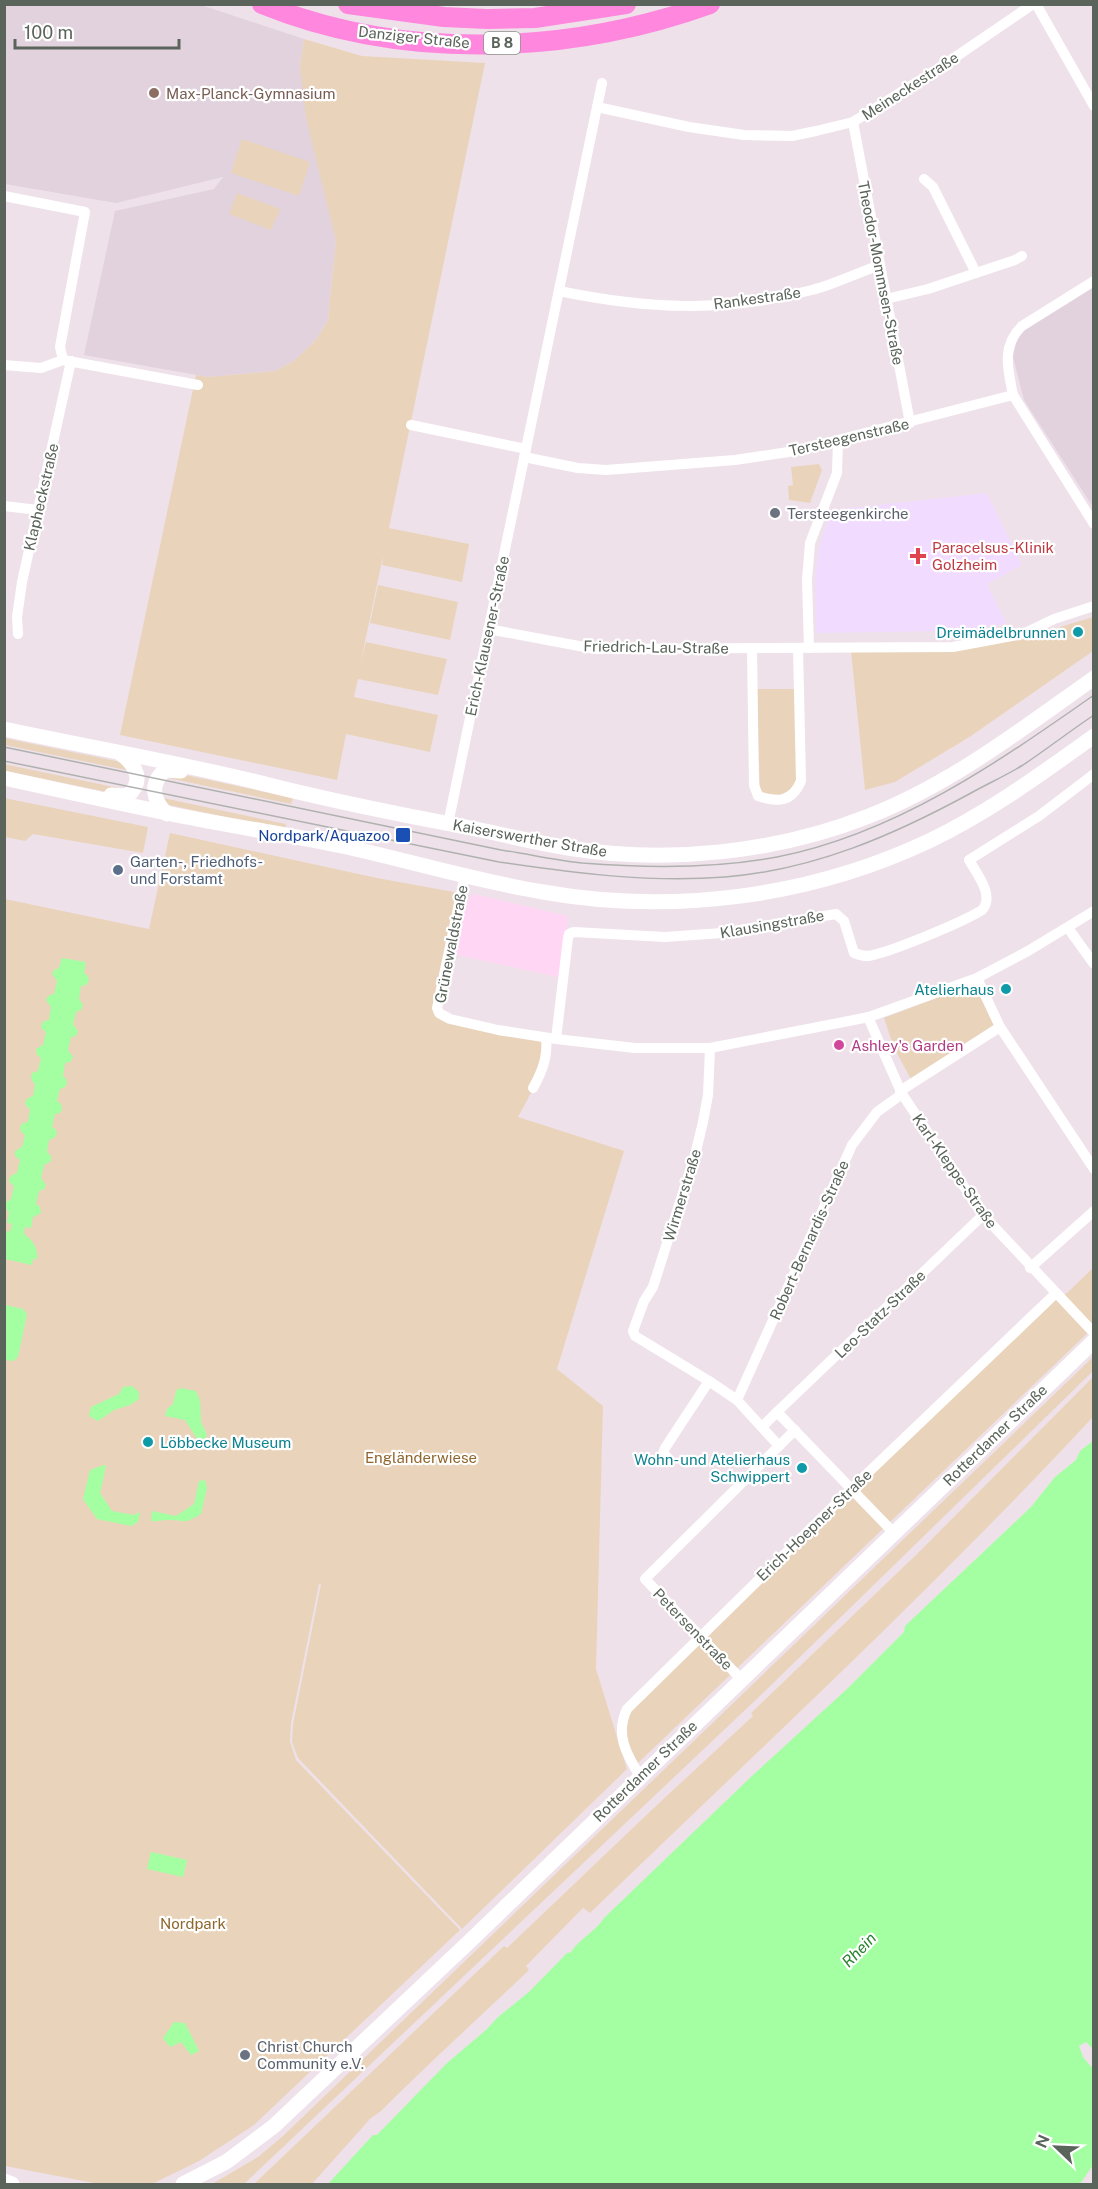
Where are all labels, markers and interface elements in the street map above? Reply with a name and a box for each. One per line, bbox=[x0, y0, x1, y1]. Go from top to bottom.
scale bar bbox=[15, 12, 178, 50]
text: 100 m bbox=[24, 22, 73, 43]
street label: Danziger Straße bbox=[357, 23, 471, 51]
road number: B 8 bbox=[484, 32, 520, 54]
street label: Meineckestraße bbox=[859, 48, 961, 124]
place label: Max-Planck-Gymnasium bbox=[166, 85, 335, 102]
marker: Max-Planck-Gymnasium bbox=[147, 86, 161, 100]
street label: Theodor-Mommsen-Straße bbox=[855, 180, 907, 366]
street label: Rankestraße bbox=[712, 283, 802, 313]
street label: Tersteegenstraße bbox=[787, 415, 911, 459]
street label: Klapheckstraße bbox=[20, 442, 62, 552]
place label: Tersteegenkirche bbox=[787, 505, 909, 522]
marker: Tersteegenkirche bbox=[768, 506, 782, 520]
place label: Paracelsus-Klinik Golzheim bbox=[932, 539, 1054, 573]
marker: Paracelsus-Klinik Golzheim bbox=[909, 547, 927, 565]
street label: Erich-Klausener-Straße bbox=[462, 554, 512, 718]
place label: Dreimädelbrunnen bbox=[936, 624, 1066, 641]
marker: Dreimädelbrunnen bbox=[1071, 625, 1085, 639]
street label: Friedrich-Lau-Straße bbox=[583, 637, 729, 657]
street label: Kaiserswerther Straße bbox=[451, 816, 609, 860]
marker: Nordpark/Aquazoo bbox=[394, 826, 412, 844]
place label: Nordpark/Aquazoo bbox=[258, 827, 390, 844]
place label: Garten-, Friedhofs- und Forstamt bbox=[130, 853, 263, 887]
marker: Garten-, Friedhofs- und Forstamt bbox=[111, 863, 125, 877]
street label: Grünewaldstraße bbox=[431, 883, 471, 1005]
street label: Klausingstraße bbox=[719, 906, 825, 942]
place label: Atelierhaus bbox=[914, 981, 994, 998]
marker: Atelierhaus bbox=[999, 982, 1013, 996]
place label: Ashley's Garden bbox=[851, 1037, 963, 1054]
marker: Ashley's Garden bbox=[832, 1038, 846, 1052]
street label: Karl-Kleppe-Straße bbox=[909, 1111, 1001, 1231]
street label: Wirmerstraße bbox=[660, 1147, 704, 1243]
street label: Robert-Bernardis-Straße bbox=[766, 1158, 852, 1322]
street label: Leo-Statz-Straße bbox=[831, 1267, 929, 1361]
street label: Rotterdamer Straße bbox=[939, 1381, 1051, 1489]
place label: Löbbecke Museum bbox=[160, 1434, 291, 1451]
marker: Löbbecke Museum bbox=[141, 1435, 155, 1449]
park label: Engländerwiese bbox=[365, 1449, 477, 1466]
place label: Wohn- und Atelierhaus Schwippert bbox=[634, 1451, 790, 1485]
marker: Wohn- und Atelierhaus Schwippert bbox=[795, 1461, 809, 1475]
street label: Erich-Hoepner-Straße bbox=[753, 1466, 875, 1584]
street label: Petersenstraße bbox=[650, 1585, 736, 1673]
street label: Rotterdamer Straße bbox=[589, 1717, 701, 1825]
park label: Nordpark bbox=[160, 1915, 226, 1932]
water label: Rhein bbox=[838, 1929, 880, 1971]
place label: Christ Church Community e.V. bbox=[257, 2038, 364, 2072]
marker: Christ Church Community e.V. bbox=[238, 2048, 252, 2062]
north arrow bbox=[1026, 2117, 1086, 2177]
text: N bbox=[1031, 2132, 1054, 2151]

